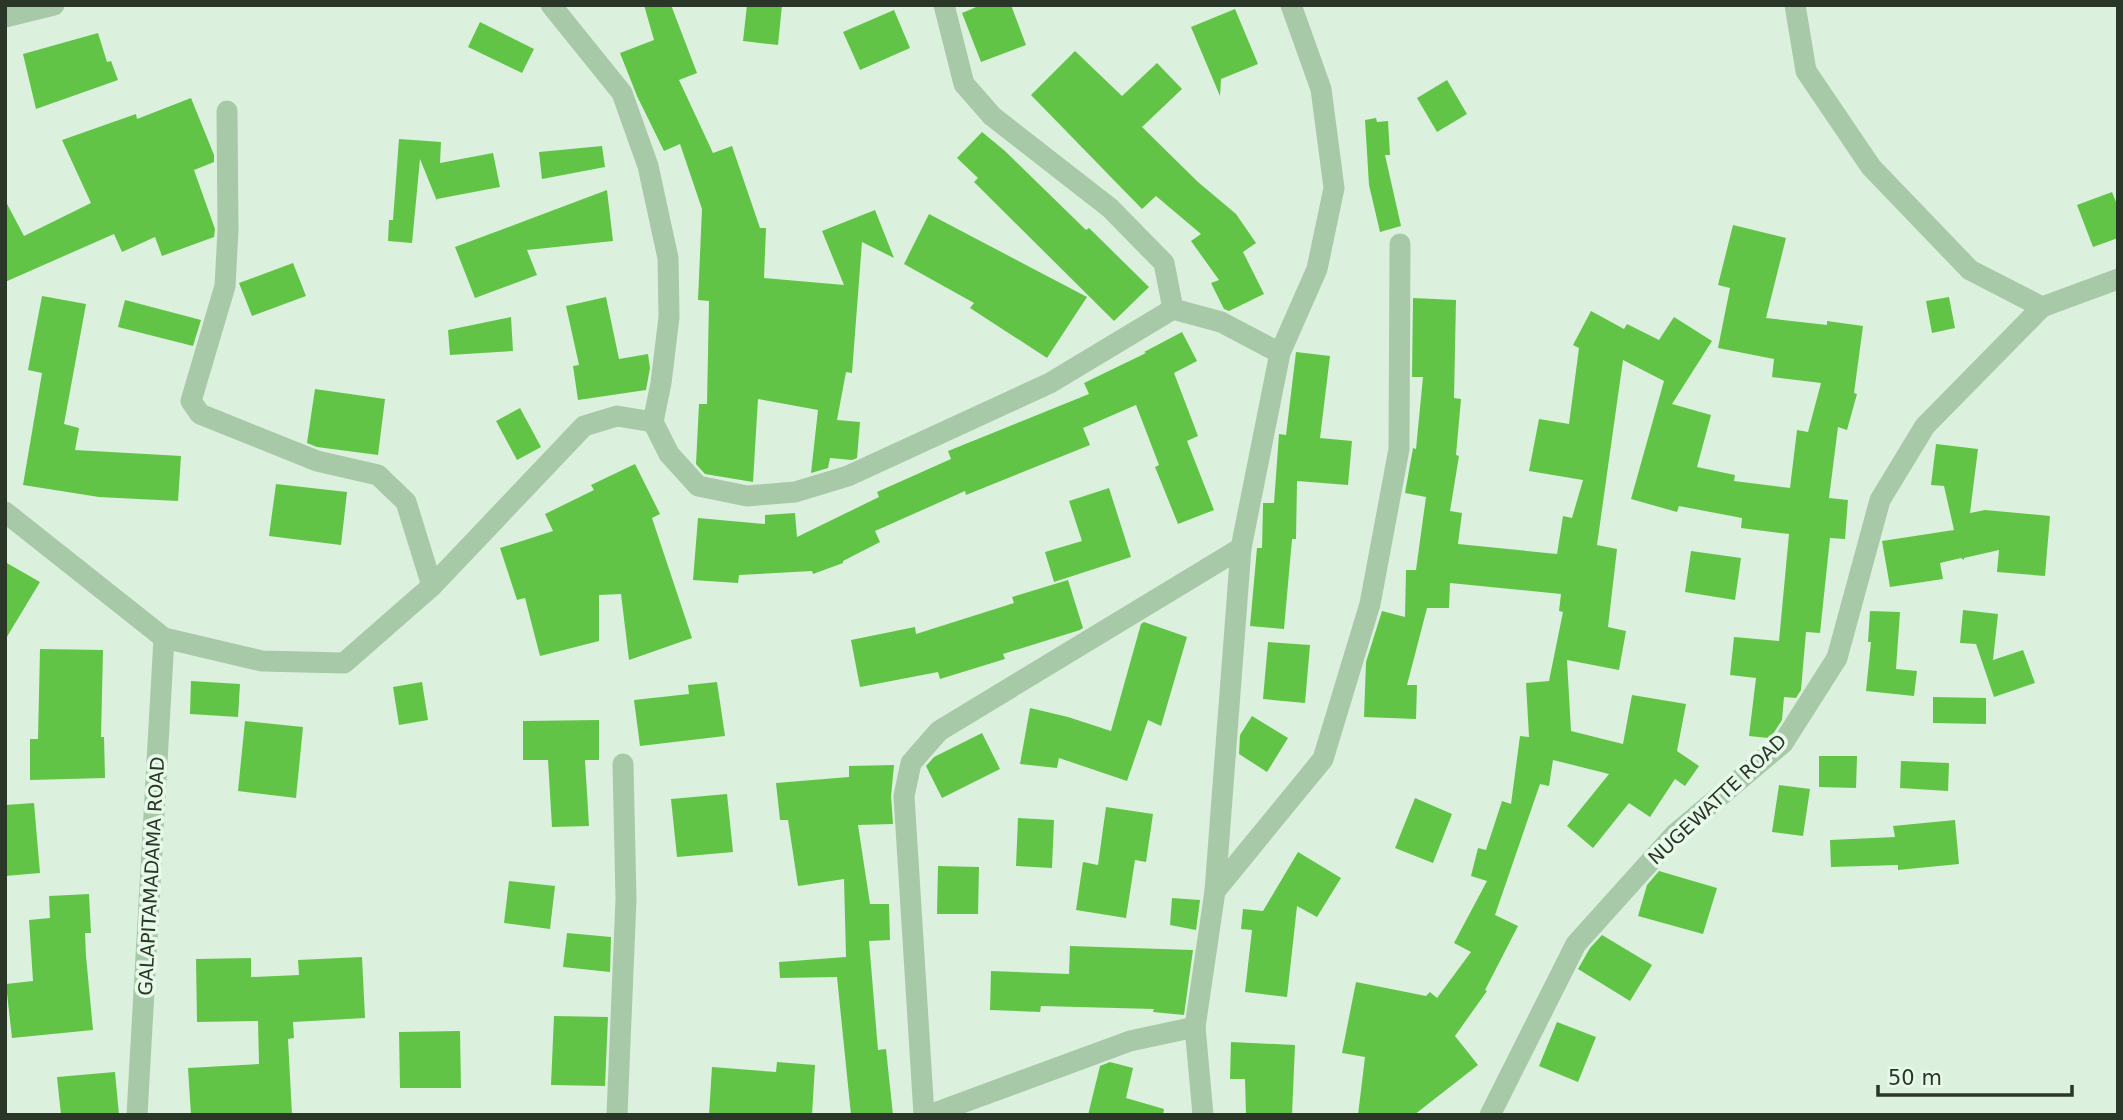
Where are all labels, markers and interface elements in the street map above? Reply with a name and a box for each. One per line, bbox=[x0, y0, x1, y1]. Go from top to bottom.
street label: NUGEWATTE ROAD bbox=[1643, 729, 1791, 869]
street label: GALAPITAMADAMA ROAD bbox=[134, 756, 168, 996]
scale bar bbox=[1878, 1054, 2072, 1098]
text: 50 m bbox=[1888, 1066, 1942, 1090]

